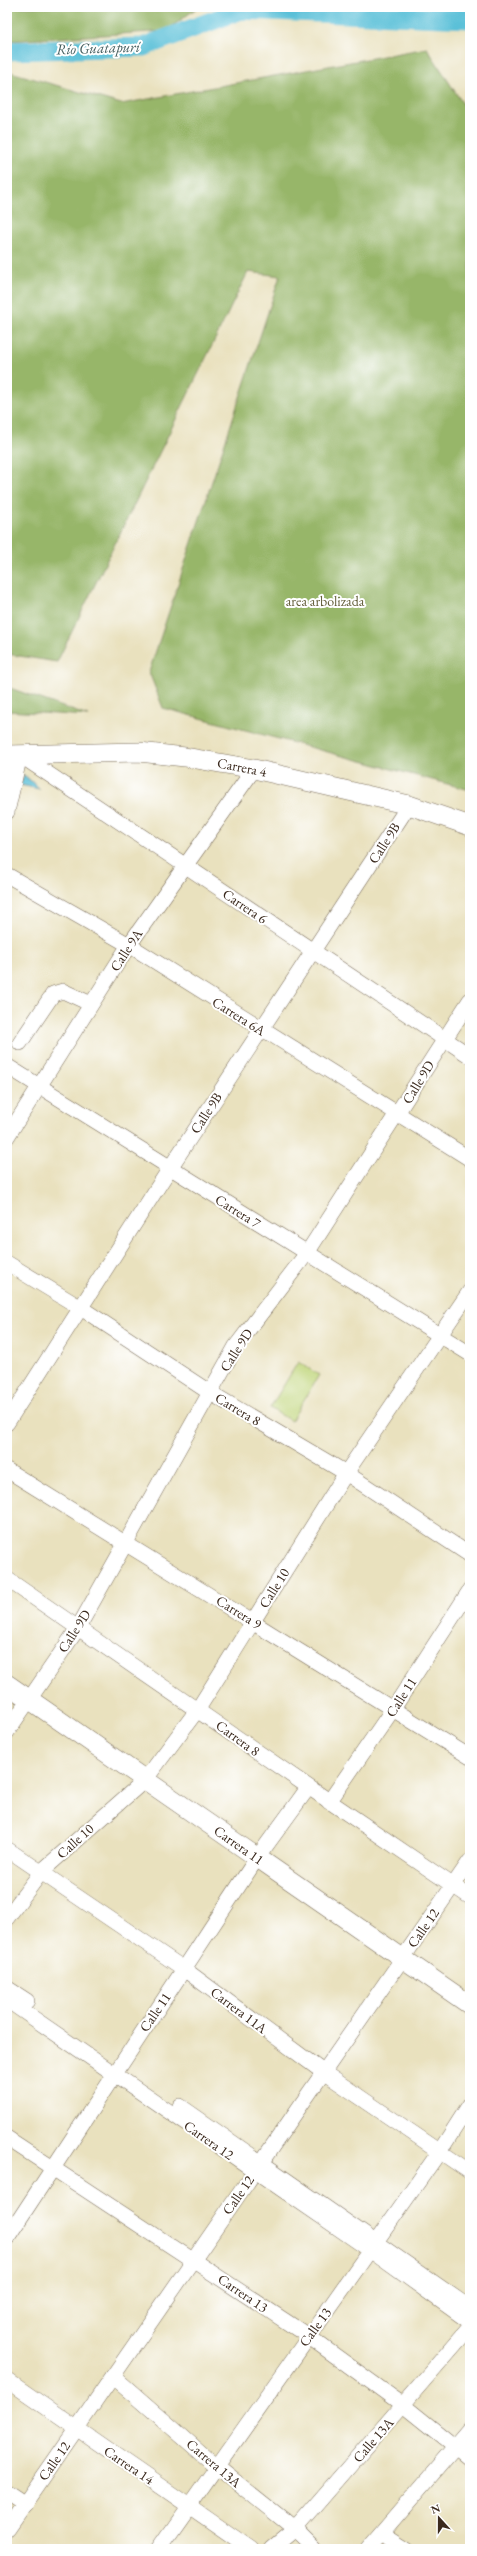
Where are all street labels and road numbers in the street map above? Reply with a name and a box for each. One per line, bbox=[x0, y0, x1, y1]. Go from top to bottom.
street label: Carrera 4 bbox=[216, 753, 269, 781]
street label: Calle 9B bbox=[364, 819, 404, 867]
street label: Carrera 6 bbox=[219, 885, 271, 928]
street label: Calle 9A bbox=[106, 925, 146, 975]
street label: Carrera 6A bbox=[209, 993, 269, 1040]
street label: Calle 9D bbox=[398, 1057, 438, 1107]
street label: Calle 9B bbox=[186, 1089, 226, 1137]
street label: Carrera 7 bbox=[212, 1190, 264, 1232]
street label: Calle 9D bbox=[215, 1325, 257, 1375]
street label: Carrera 8 bbox=[212, 1388, 264, 1430]
street label: Calle 10 bbox=[255, 1564, 293, 1611]
street label: Carrera 9 bbox=[213, 1591, 265, 1633]
street label: Calle 9D bbox=[53, 1606, 95, 1656]
street label: Calle 11 bbox=[381, 1674, 421, 1720]
street label: Carrera 8 bbox=[212, 1716, 264, 1760]
street label: Calle 10 bbox=[53, 1819, 98, 1862]
street label: Carrera 11 bbox=[211, 1821, 267, 1869]
street label: Calle 12 bbox=[403, 1905, 443, 1951]
street label: Carrera 11A bbox=[207, 1983, 271, 2037]
street label: Calle 11 bbox=[135, 1989, 175, 2035]
street label: Carrera 12 bbox=[181, 2116, 238, 2164]
street label: Calle 12 bbox=[218, 2172, 258, 2218]
street label: Carrera 13 bbox=[214, 2270, 272, 2317]
street label: Calle 13 bbox=[295, 2304, 335, 2350]
street label: Calle 13A bbox=[349, 2414, 398, 2466]
street label: Carrera 13A bbox=[183, 2435, 246, 2491]
street label: Calle 12 bbox=[34, 2438, 74, 2484]
street label: Carrera 14 bbox=[100, 2442, 158, 2489]

